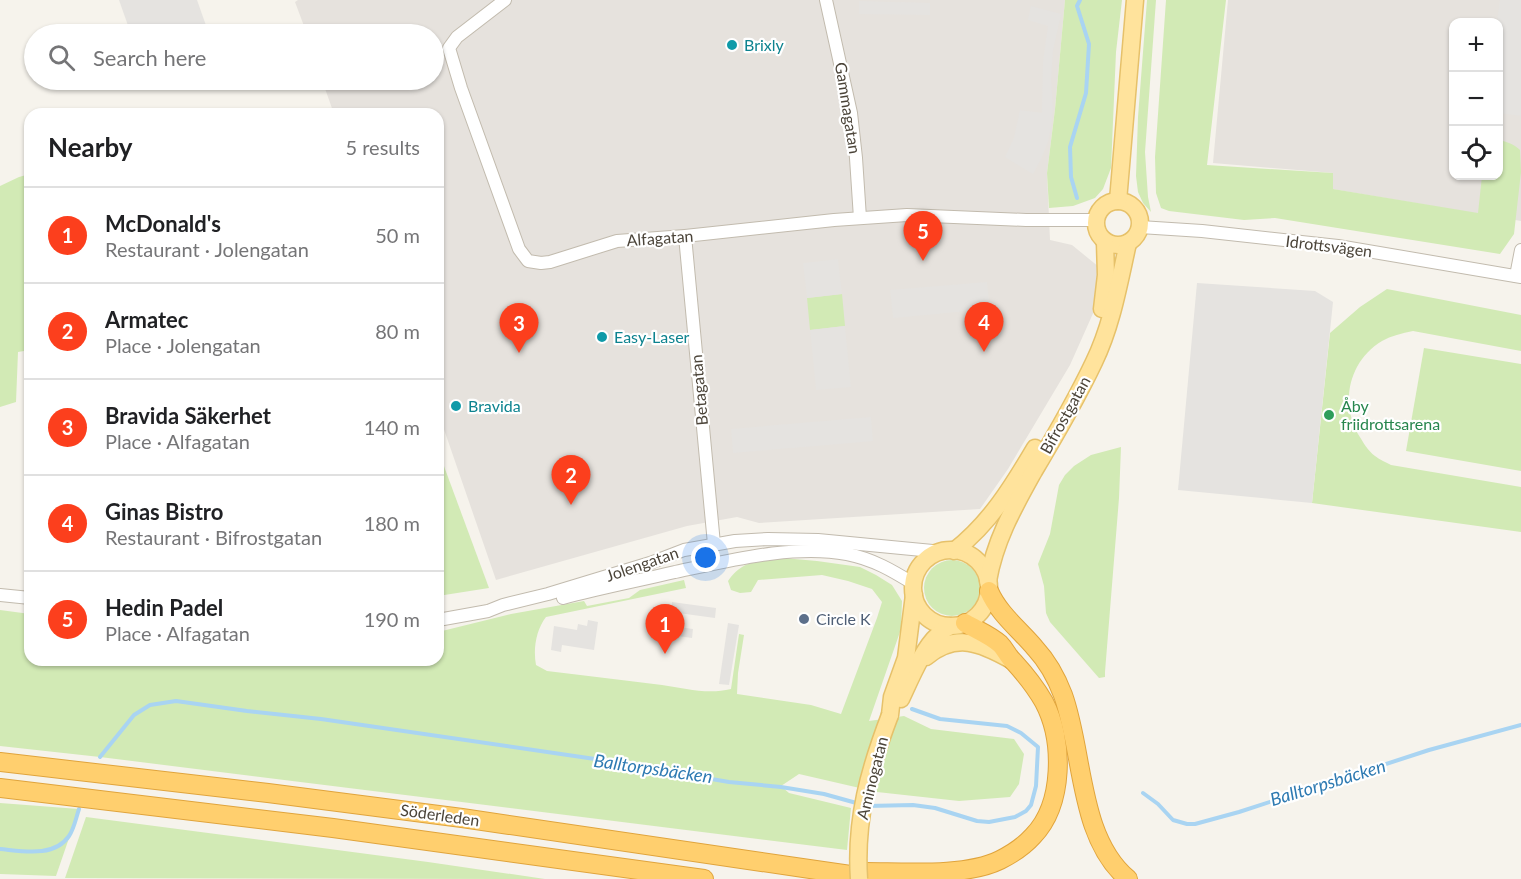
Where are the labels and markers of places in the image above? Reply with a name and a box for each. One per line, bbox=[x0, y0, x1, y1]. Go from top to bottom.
place label: Brixly bbox=[744, 35, 785, 54]
marker: Brixly bbox=[725, 38, 739, 52]
pin: 5 bbox=[904, 212, 942, 261]
pin: 4 bbox=[964, 302, 1004, 352]
pin: 3 bbox=[500, 304, 538, 353]
place label: Easy-Laser bbox=[614, 327, 690, 346]
marker: Easy-Laser bbox=[595, 330, 609, 344]
place label: Bravida bbox=[468, 396, 521, 415]
place label: Åby friidrottsarena bbox=[1341, 396, 1440, 433]
marker: Bravida bbox=[449, 399, 463, 413]
marker: Åby friidrottsarena bbox=[1322, 408, 1336, 422]
pin: 2 bbox=[552, 456, 590, 505]
pin: 1 bbox=[646, 604, 684, 654]
place label: Circle K bbox=[816, 609, 871, 628]
marker: Circle K bbox=[797, 612, 811, 626]

